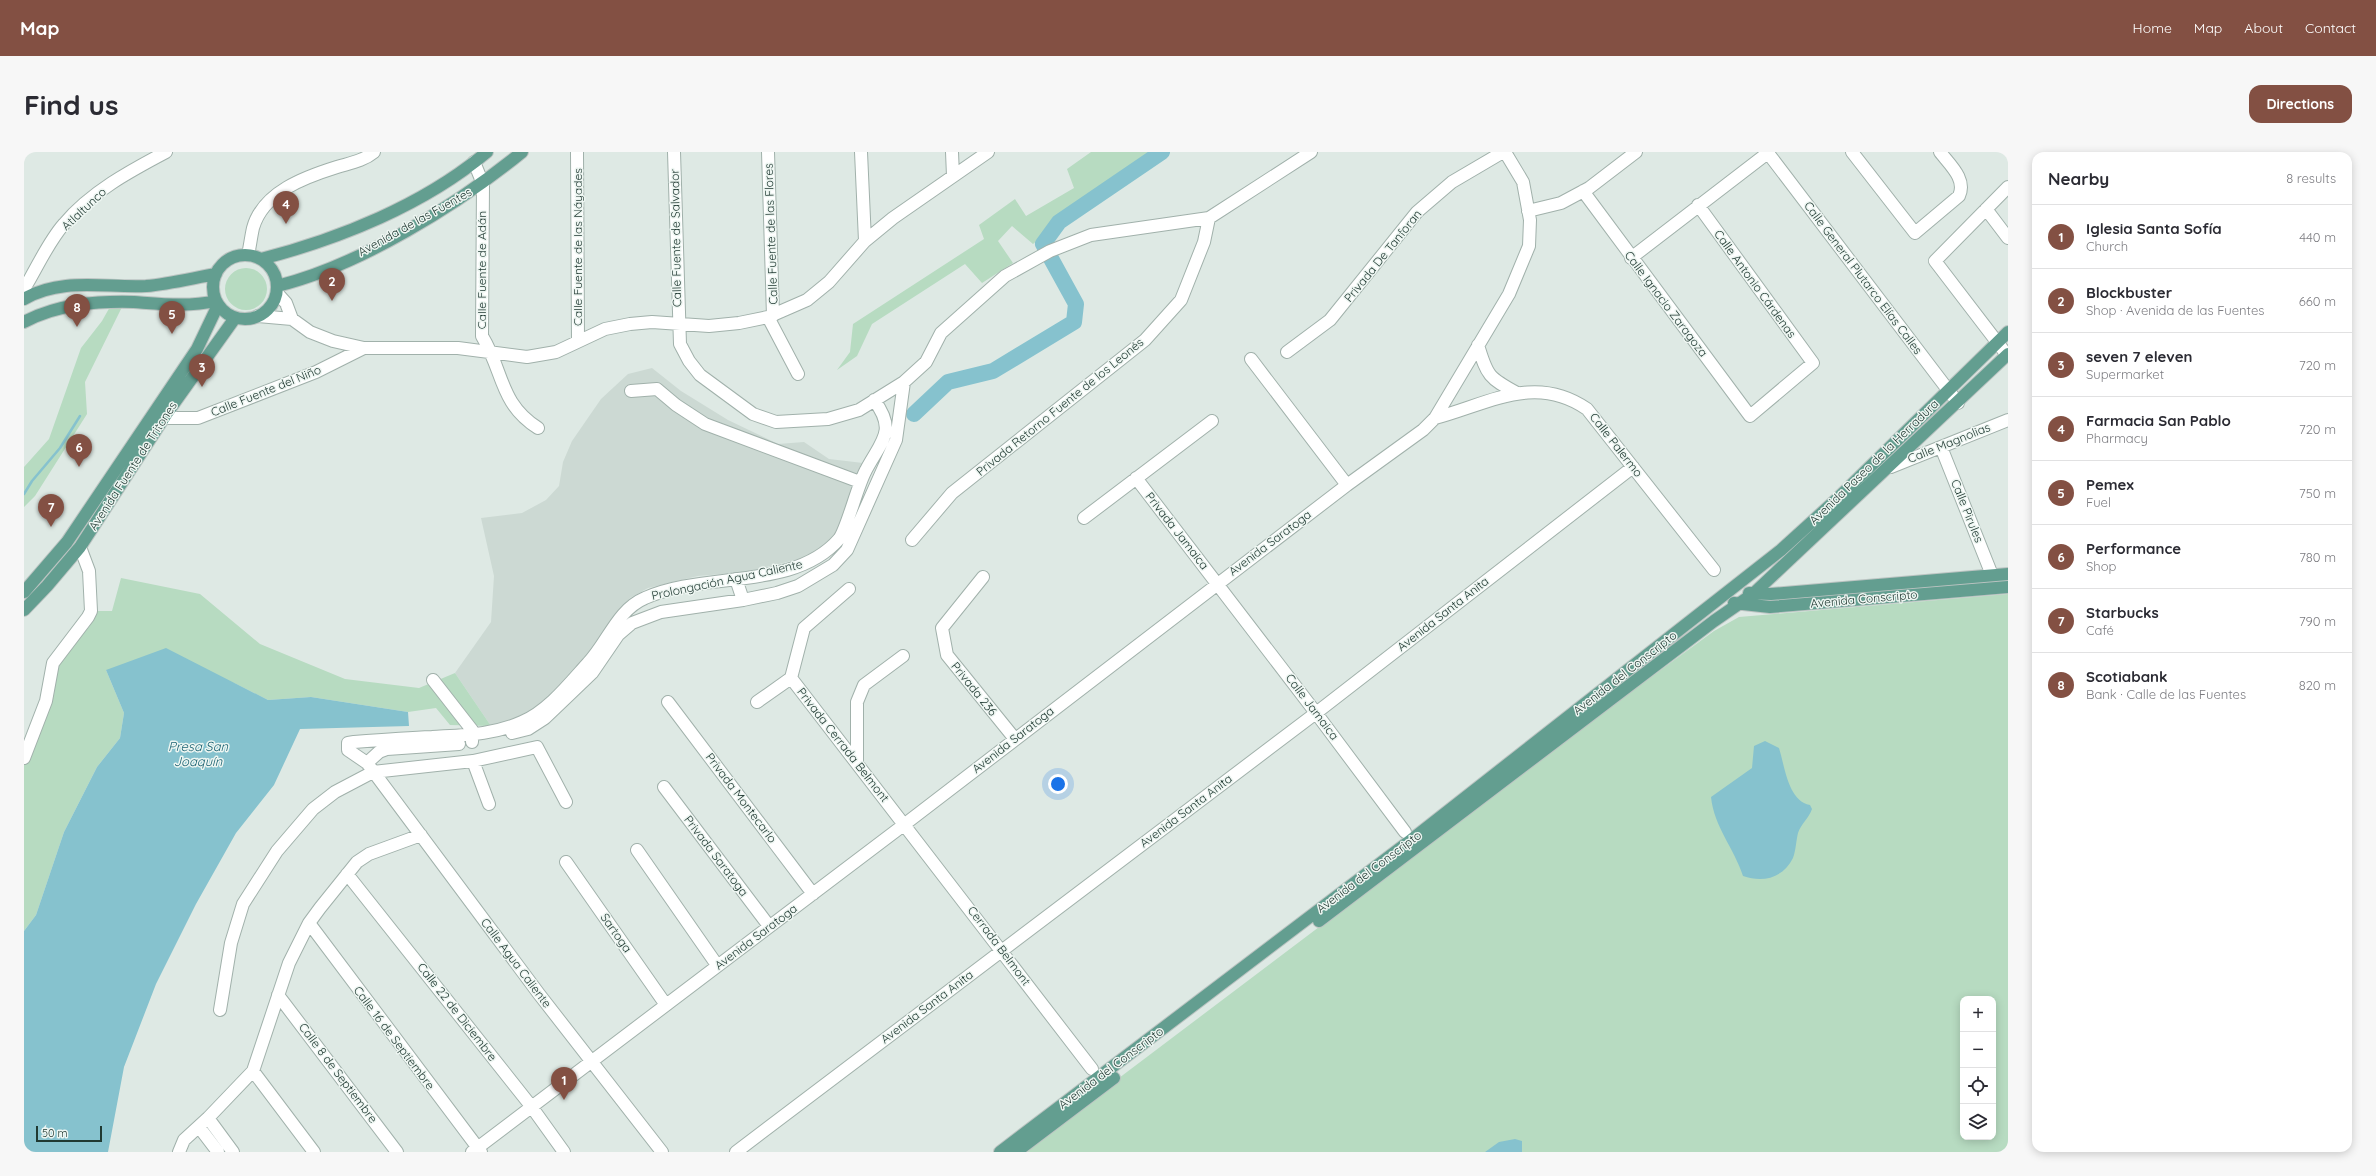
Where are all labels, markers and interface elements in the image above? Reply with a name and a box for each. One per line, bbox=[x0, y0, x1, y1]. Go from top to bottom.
text: Map bbox=[20, 16, 59, 40]
text: Home bbox=[2133, 19, 2172, 37]
text: Map bbox=[2194, 19, 2222, 37]
text: About bbox=[2244, 19, 2283, 37]
text: Contact bbox=[2305, 19, 2356, 37]
button: Directions bbox=[2249, 85, 2352, 123]
text: Find us bbox=[24, 87, 118, 122]
street label: Calle Fuente de las Flores bbox=[761, 163, 780, 305]
street label: Calle Fuente de las Náyades bbox=[570, 168, 585, 326]
street label: Calle Fuente de Salvador bbox=[667, 168, 684, 307]
text: Nearby bbox=[2048, 168, 2109, 189]
text: 8 results bbox=[2286, 170, 2336, 186]
street label: Atlaltunco bbox=[58, 184, 109, 233]
street label: Avenida de las Fuentes bbox=[355, 184, 475, 259]
pin: 4 bbox=[273, 191, 299, 224]
street label: Calle General Plutarco Elías Calles bbox=[1801, 198, 1926, 357]
street label: Privada De Tanforan bbox=[1341, 206, 1425, 305]
street label: Calle Fuente de Adán bbox=[474, 211, 489, 329]
text: Iglesia Santa Sofía bbox=[2086, 219, 2222, 238]
street label: Calle Antonio Cárdenas bbox=[1711, 227, 1800, 341]
text: 1 bbox=[2058, 229, 2064, 245]
text: 440 m bbox=[2299, 229, 2336, 245]
text: Church bbox=[2086, 238, 2128, 254]
street label: Calle Ignacio Zaragoza bbox=[1622, 248, 1711, 360]
pin: 2 bbox=[319, 268, 345, 301]
text: Blockbuster bbox=[2086, 283, 2172, 302]
text: 2 bbox=[2057, 293, 2065, 309]
text: 660 m bbox=[2299, 293, 2336, 309]
pin: 8 bbox=[64, 294, 90, 327]
pin: 5 bbox=[159, 301, 185, 334]
text: Shop · Avenida de las Fuentes bbox=[2086, 302, 2264, 318]
street label: Privada Retorno Fuente de los Leonés bbox=[973, 334, 1147, 479]
text: seven 7 eleven bbox=[2086, 347, 2192, 366]
pin: 3 bbox=[189, 354, 215, 387]
text: 3 bbox=[2058, 357, 2064, 373]
text: 720 m bbox=[2299, 357, 2336, 373]
street label: Calle Fuente del Niño bbox=[209, 362, 323, 419]
text: Supermarket bbox=[2086, 366, 2164, 382]
street label: Avenida Paseo de la Herradura bbox=[1806, 396, 1941, 527]
street label: Avenida Fuente de Tritones bbox=[85, 398, 180, 533]
street label: Calle Palermo bbox=[1587, 410, 1646, 480]
text: Farmacia San Pablo bbox=[2086, 411, 2231, 430]
street label: Calle Magnolias bbox=[1905, 419, 1993, 466]
text: 4 bbox=[2057, 421, 2065, 437]
text: 720 m bbox=[2299, 421, 2336, 437]
text: Pharmacy bbox=[2086, 430, 2148, 446]
pin: 6 bbox=[66, 434, 92, 467]
text: Pemex bbox=[2086, 475, 2134, 494]
street label: Calle Pirules bbox=[1948, 477, 1987, 545]
text: 5 bbox=[2057, 485, 2065, 501]
text: 750 m bbox=[2299, 485, 2336, 501]
street label: Privada Jamaica bbox=[1142, 489, 1212, 572]
pin: 7 bbox=[38, 494, 64, 527]
text: Fuel bbox=[2086, 494, 2111, 510]
street label: Avenida Saratoga bbox=[1225, 507, 1314, 579]
text: Performance bbox=[2086, 539, 2181, 558]
text: 6 bbox=[2057, 549, 2065, 565]
text: 780 m bbox=[2299, 549, 2336, 565]
street label: Prolongación Agua Caliente bbox=[650, 556, 804, 603]
text: Shop bbox=[2086, 558, 2116, 574]
street label: Avenida Santa Anita bbox=[1394, 573, 1491, 654]
street label: Avenida Conscripto bbox=[1810, 586, 1918, 611]
text: Starbucks bbox=[2086, 603, 2159, 622]
text: 7 bbox=[2057, 613, 2065, 629]
text: 790 m bbox=[2299, 613, 2336, 629]
text: Café bbox=[2086, 622, 2114, 638]
street label: Avenida del Conscripto bbox=[1570, 627, 1680, 718]
street label: Privada 236 bbox=[948, 659, 1001, 719]
text: Scotiabank bbox=[2086, 667, 2168, 686]
street label: Calle Jamaica bbox=[1283, 671, 1342, 743]
text: 8 bbox=[2057, 677, 2065, 693]
text: 820 m bbox=[2299, 677, 2336, 693]
street label: Privada Cerrada Belmont bbox=[794, 684, 893, 805]
text: Bank · Calle de las Fuentes bbox=[2086, 686, 2246, 702]
street label: Avenida Saratoga bbox=[969, 703, 1057, 776]
water label: Presa San Joaquín bbox=[168, 738, 229, 769]
street label: Privada Montecarlo bbox=[703, 750, 780, 846]
street label: Avenida Santa Anita bbox=[1136, 771, 1235, 850]
your location bbox=[1048, 774, 1068, 794]
street label: Privada Saratoga bbox=[681, 812, 752, 899]
street label: Avenida del Conscripto bbox=[1313, 827, 1424, 916]
street label: Avenida Saratoga bbox=[711, 901, 800, 973]
street label: Cerrada Belmont bbox=[965, 903, 1034, 988]
street label: Sartoga bbox=[597, 910, 635, 955]
street label: Calle Agua Caliente bbox=[478, 915, 555, 1011]
street label: Calle 22 de Diciembre bbox=[414, 960, 501, 1064]
street label: Avenida Santa Anita bbox=[877, 967, 976, 1046]
street label: Calle 16 de Septiembre bbox=[351, 983, 438, 1093]
map controls bbox=[1960, 996, 1996, 1140]
button: + bbox=[1960, 996, 1996, 1032]
street label: Calle 8 de Septiembre bbox=[296, 1020, 381, 1126]
street label: Avenida del Conscripto bbox=[1055, 1023, 1166, 1112]
button: − bbox=[1960, 1032, 1996, 1068]
pin: 1 bbox=[551, 1067, 577, 1100]
button: locate bbox=[1960, 1068, 1996, 1104]
button: layers bbox=[1960, 1104, 1996, 1140]
scale bar bbox=[36, 1124, 102, 1143]
text: 50 m bbox=[42, 1126, 68, 1140]

